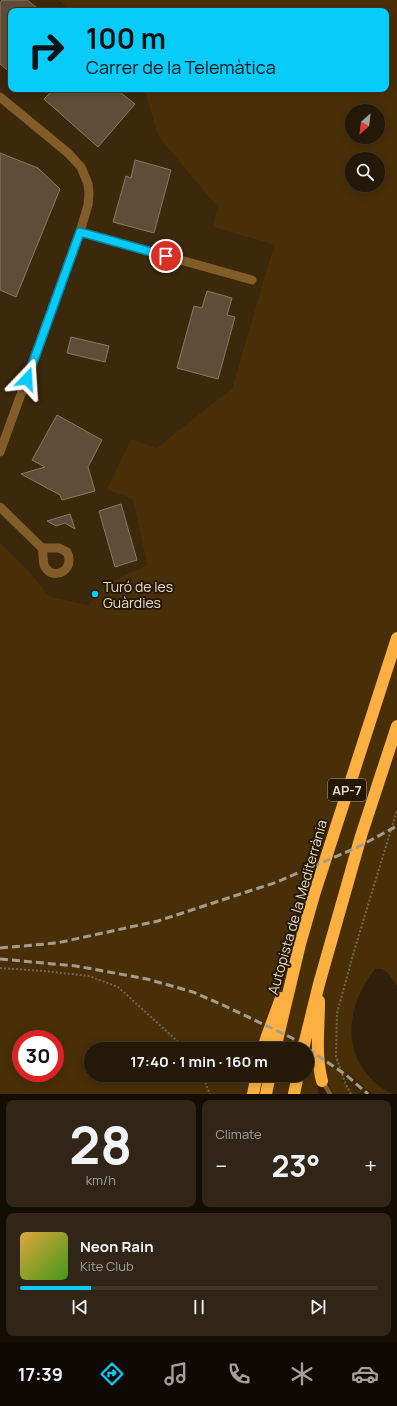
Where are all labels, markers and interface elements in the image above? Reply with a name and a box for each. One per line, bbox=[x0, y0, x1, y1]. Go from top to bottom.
text: 100 m bbox=[86, 19, 166, 57]
icon: right bbox=[20, 24, 72, 76]
text: Carrer de la Telemàtica bbox=[86, 55, 276, 79]
north arrow bbox=[345, 104, 385, 144]
map controls bbox=[345, 104, 385, 192]
button: search bbox=[345, 152, 385, 192]
pin bbox=[149, 239, 183, 273]
icon: arrive bbox=[155, 245, 177, 267]
position arrow bbox=[6, 358, 48, 400]
place label: Turó de les Guàrdies bbox=[103, 577, 173, 612]
marker: Turó de les Guàrdies bbox=[90, 589, 100, 599]
road number: AP-7 bbox=[328, 779, 366, 801]
street label: Autopista de la Mediterrània bbox=[263, 817, 331, 997]
speed limit sign: 30 bbox=[12, 1030, 64, 1082]
text: 17:40 · 1 min · 160 m bbox=[130, 1051, 268, 1072]
text: 28 bbox=[69, 1109, 132, 1180]
text: Climate bbox=[216, 1125, 262, 1143]
text: 23° bbox=[271, 1145, 320, 1186]
text: − bbox=[216, 1151, 227, 1181]
text: + bbox=[364, 1151, 377, 1181]
text: km/h bbox=[86, 1171, 116, 1189]
text: Neon Rain bbox=[80, 1236, 154, 1257]
text: Kite Club bbox=[80, 1257, 134, 1275]
icon: previous bbox=[69, 1296, 91, 1318]
icon: pause bbox=[188, 1296, 210, 1318]
icon: next bbox=[307, 1296, 329, 1318]
icon: directions bbox=[98, 1360, 126, 1388]
icon: music bbox=[162, 1360, 190, 1388]
icon: phone bbox=[225, 1360, 253, 1388]
icon: climate bbox=[288, 1360, 316, 1388]
icon: car bbox=[351, 1360, 379, 1388]
text: 17:39 bbox=[18, 1362, 63, 1386]

